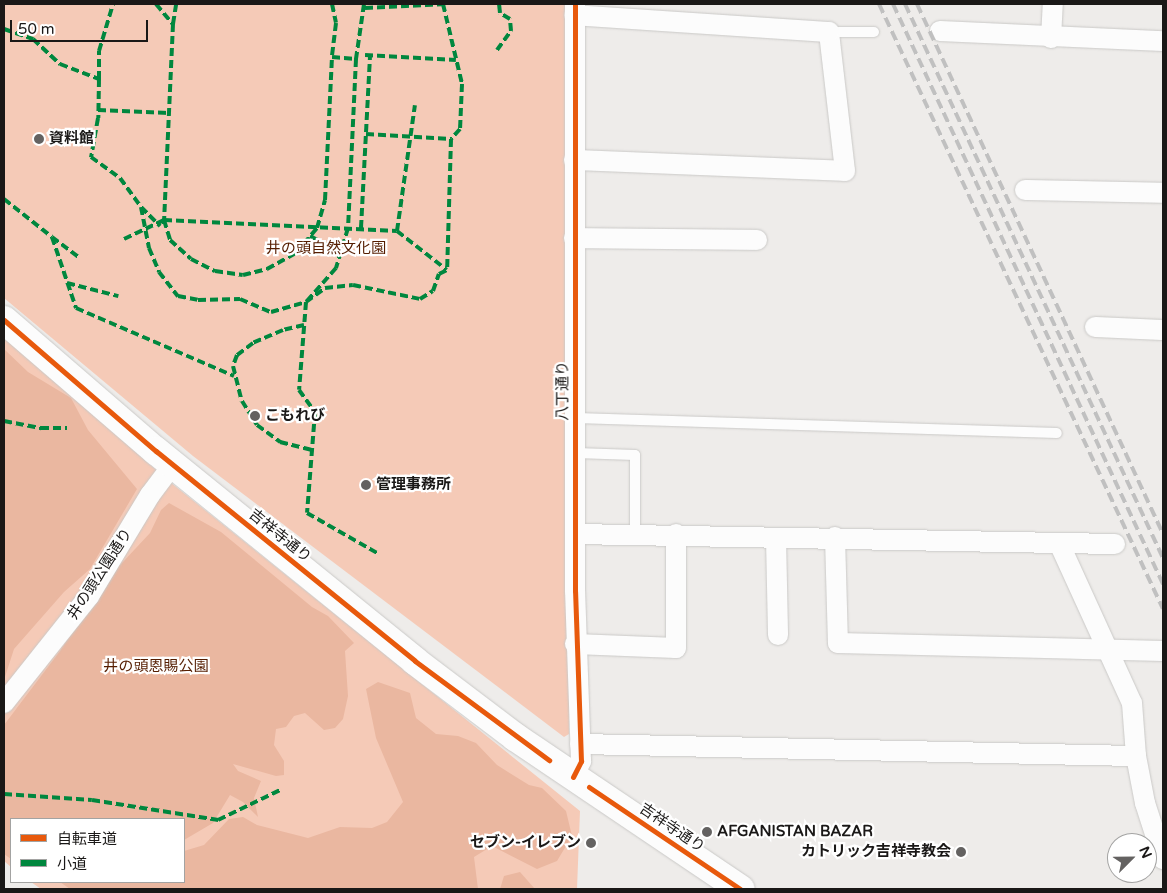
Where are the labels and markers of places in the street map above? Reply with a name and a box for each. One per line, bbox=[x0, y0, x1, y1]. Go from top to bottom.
place label: 資料館 bbox=[49, 130, 94, 148]
marker: 資料館 bbox=[33, 133, 45, 145]
place label: こもれび bbox=[265, 407, 325, 425]
marker: こもれび bbox=[249, 410, 261, 422]
place label: 管理事務所 bbox=[376, 476, 451, 494]
marker: 管理事務所 bbox=[360, 479, 372, 491]
place label: AFGANISTAN BAZAR bbox=[717, 823, 873, 841]
marker: AFGANISTAN BAZAR bbox=[701, 826, 713, 838]
place label: セブン-イレブン bbox=[470, 834, 581, 852]
marker: セブン-イレブン bbox=[585, 837, 597, 849]
place label: カトリック吉祥寺教会 bbox=[801, 843, 951, 861]
marker: カトリック吉祥寺教会 bbox=[955, 846, 967, 858]

